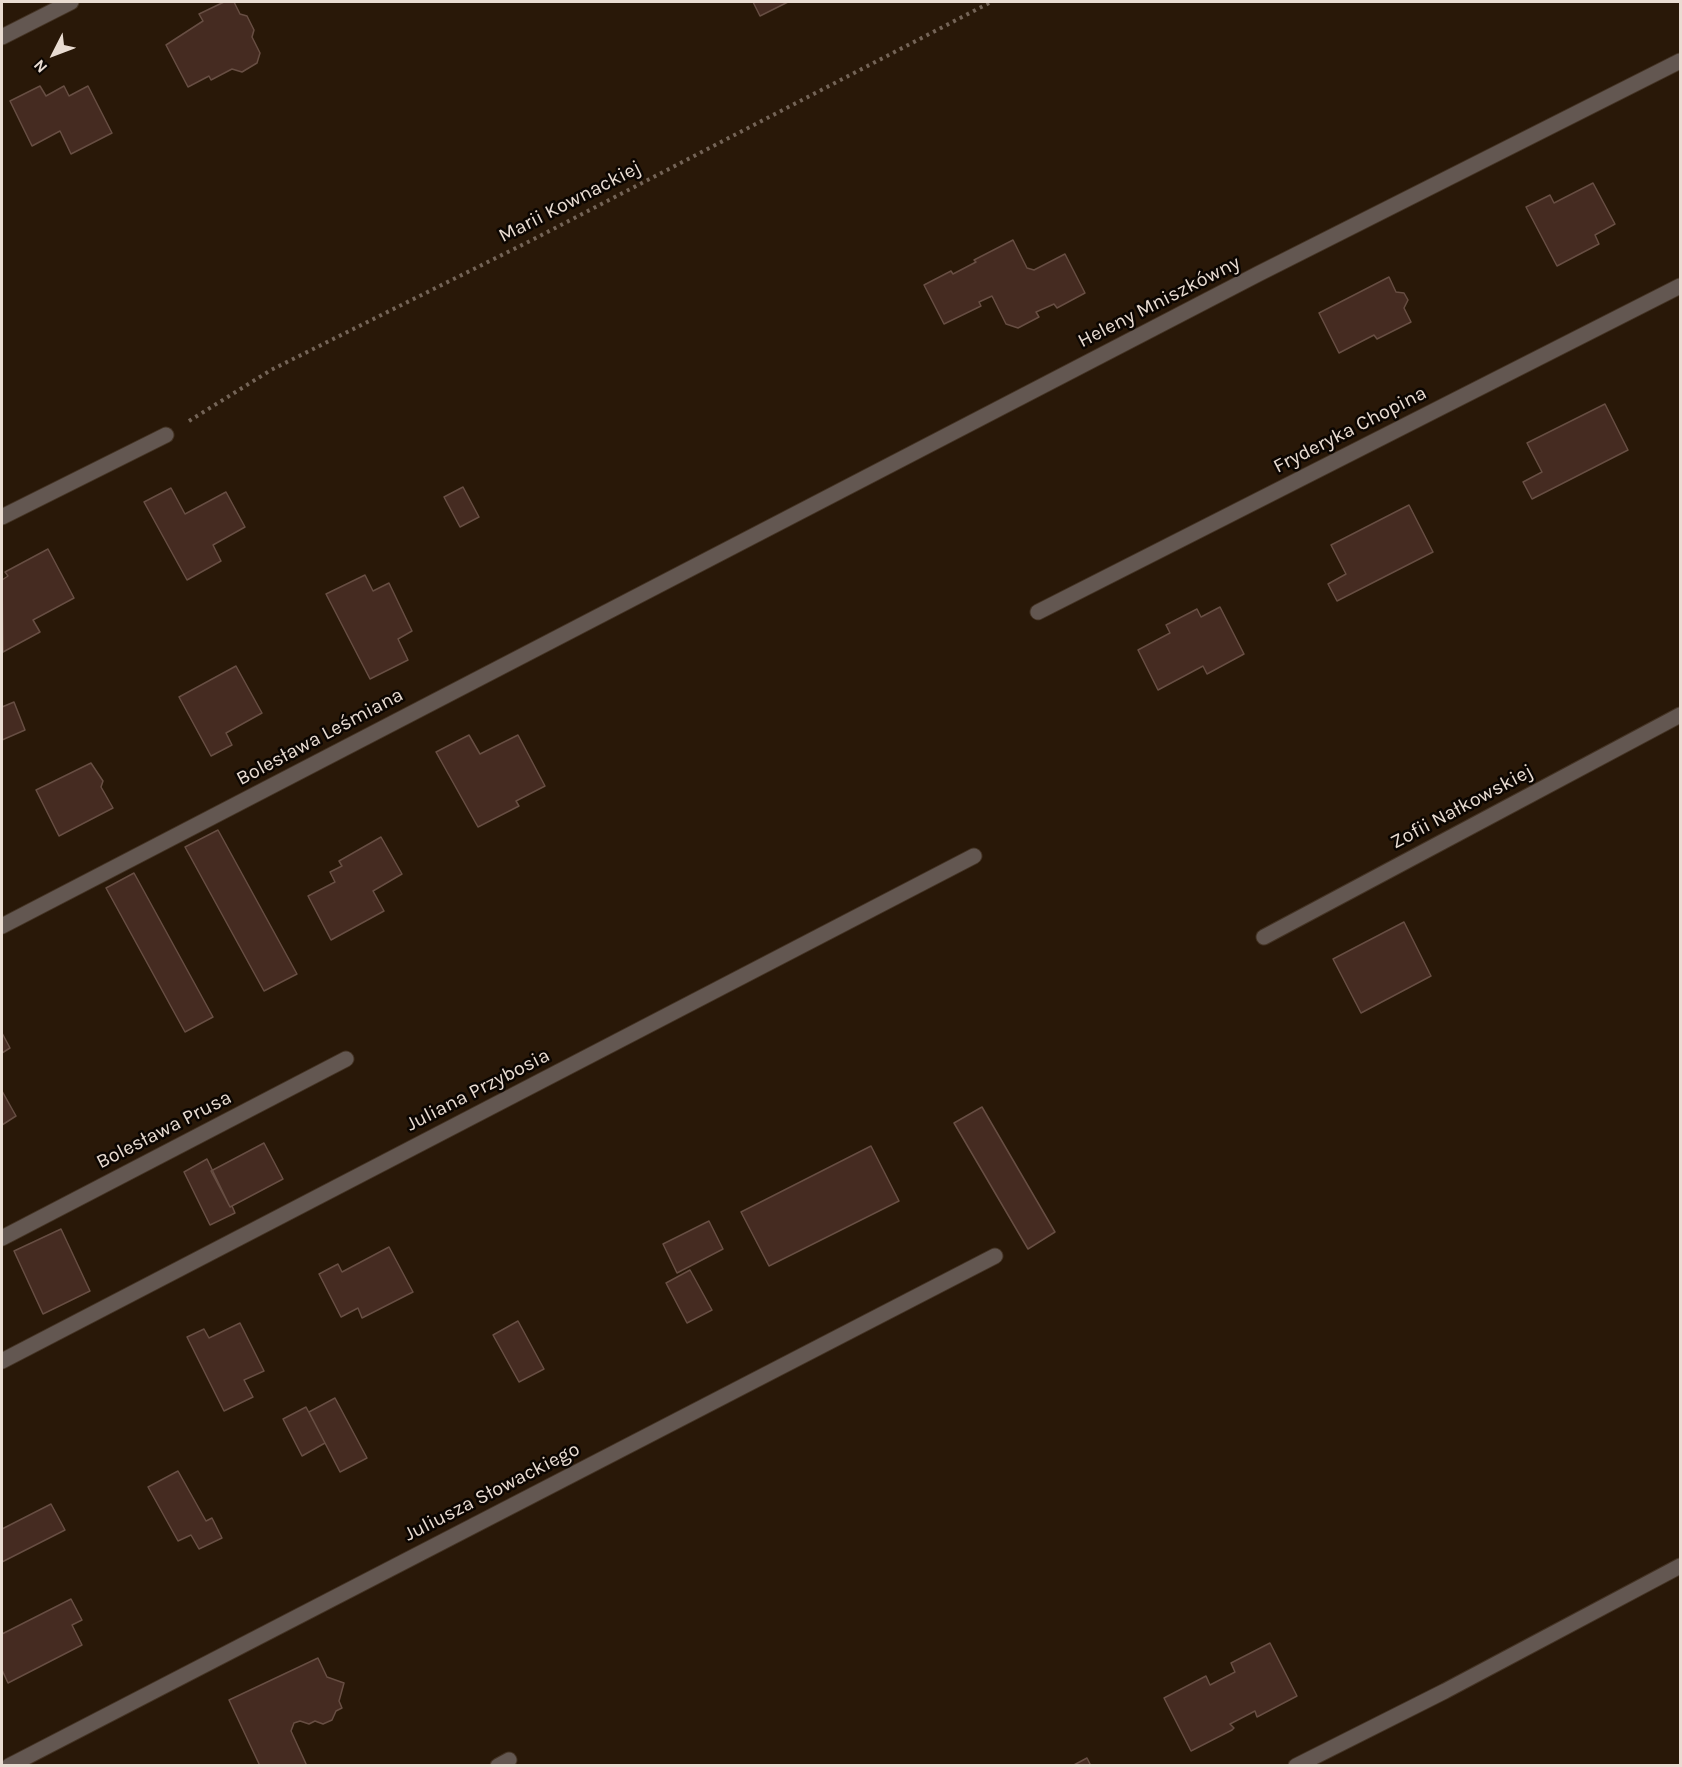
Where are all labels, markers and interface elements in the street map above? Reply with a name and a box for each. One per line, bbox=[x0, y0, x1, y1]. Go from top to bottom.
north arrow bbox=[24, 24, 84, 84]
text: N bbox=[29, 56, 51, 77]
street label: Marii Kownackiej bbox=[495, 156, 645, 248]
street label: Heleny Mniszkówny bbox=[1074, 251, 1244, 353]
street label: Fryderyka Chopina bbox=[1269, 381, 1431, 479]
street label: Bolesława Leśmiana bbox=[232, 683, 408, 791]
street label: Zofii Nałkowskiej bbox=[1387, 759, 1537, 855]
street label: Juliana Przybosia bbox=[402, 1043, 554, 1137]
street label: Bolesława Prusa bbox=[92, 1086, 236, 1174]
street label: Juliusza Słowackiego bbox=[400, 1437, 584, 1547]

